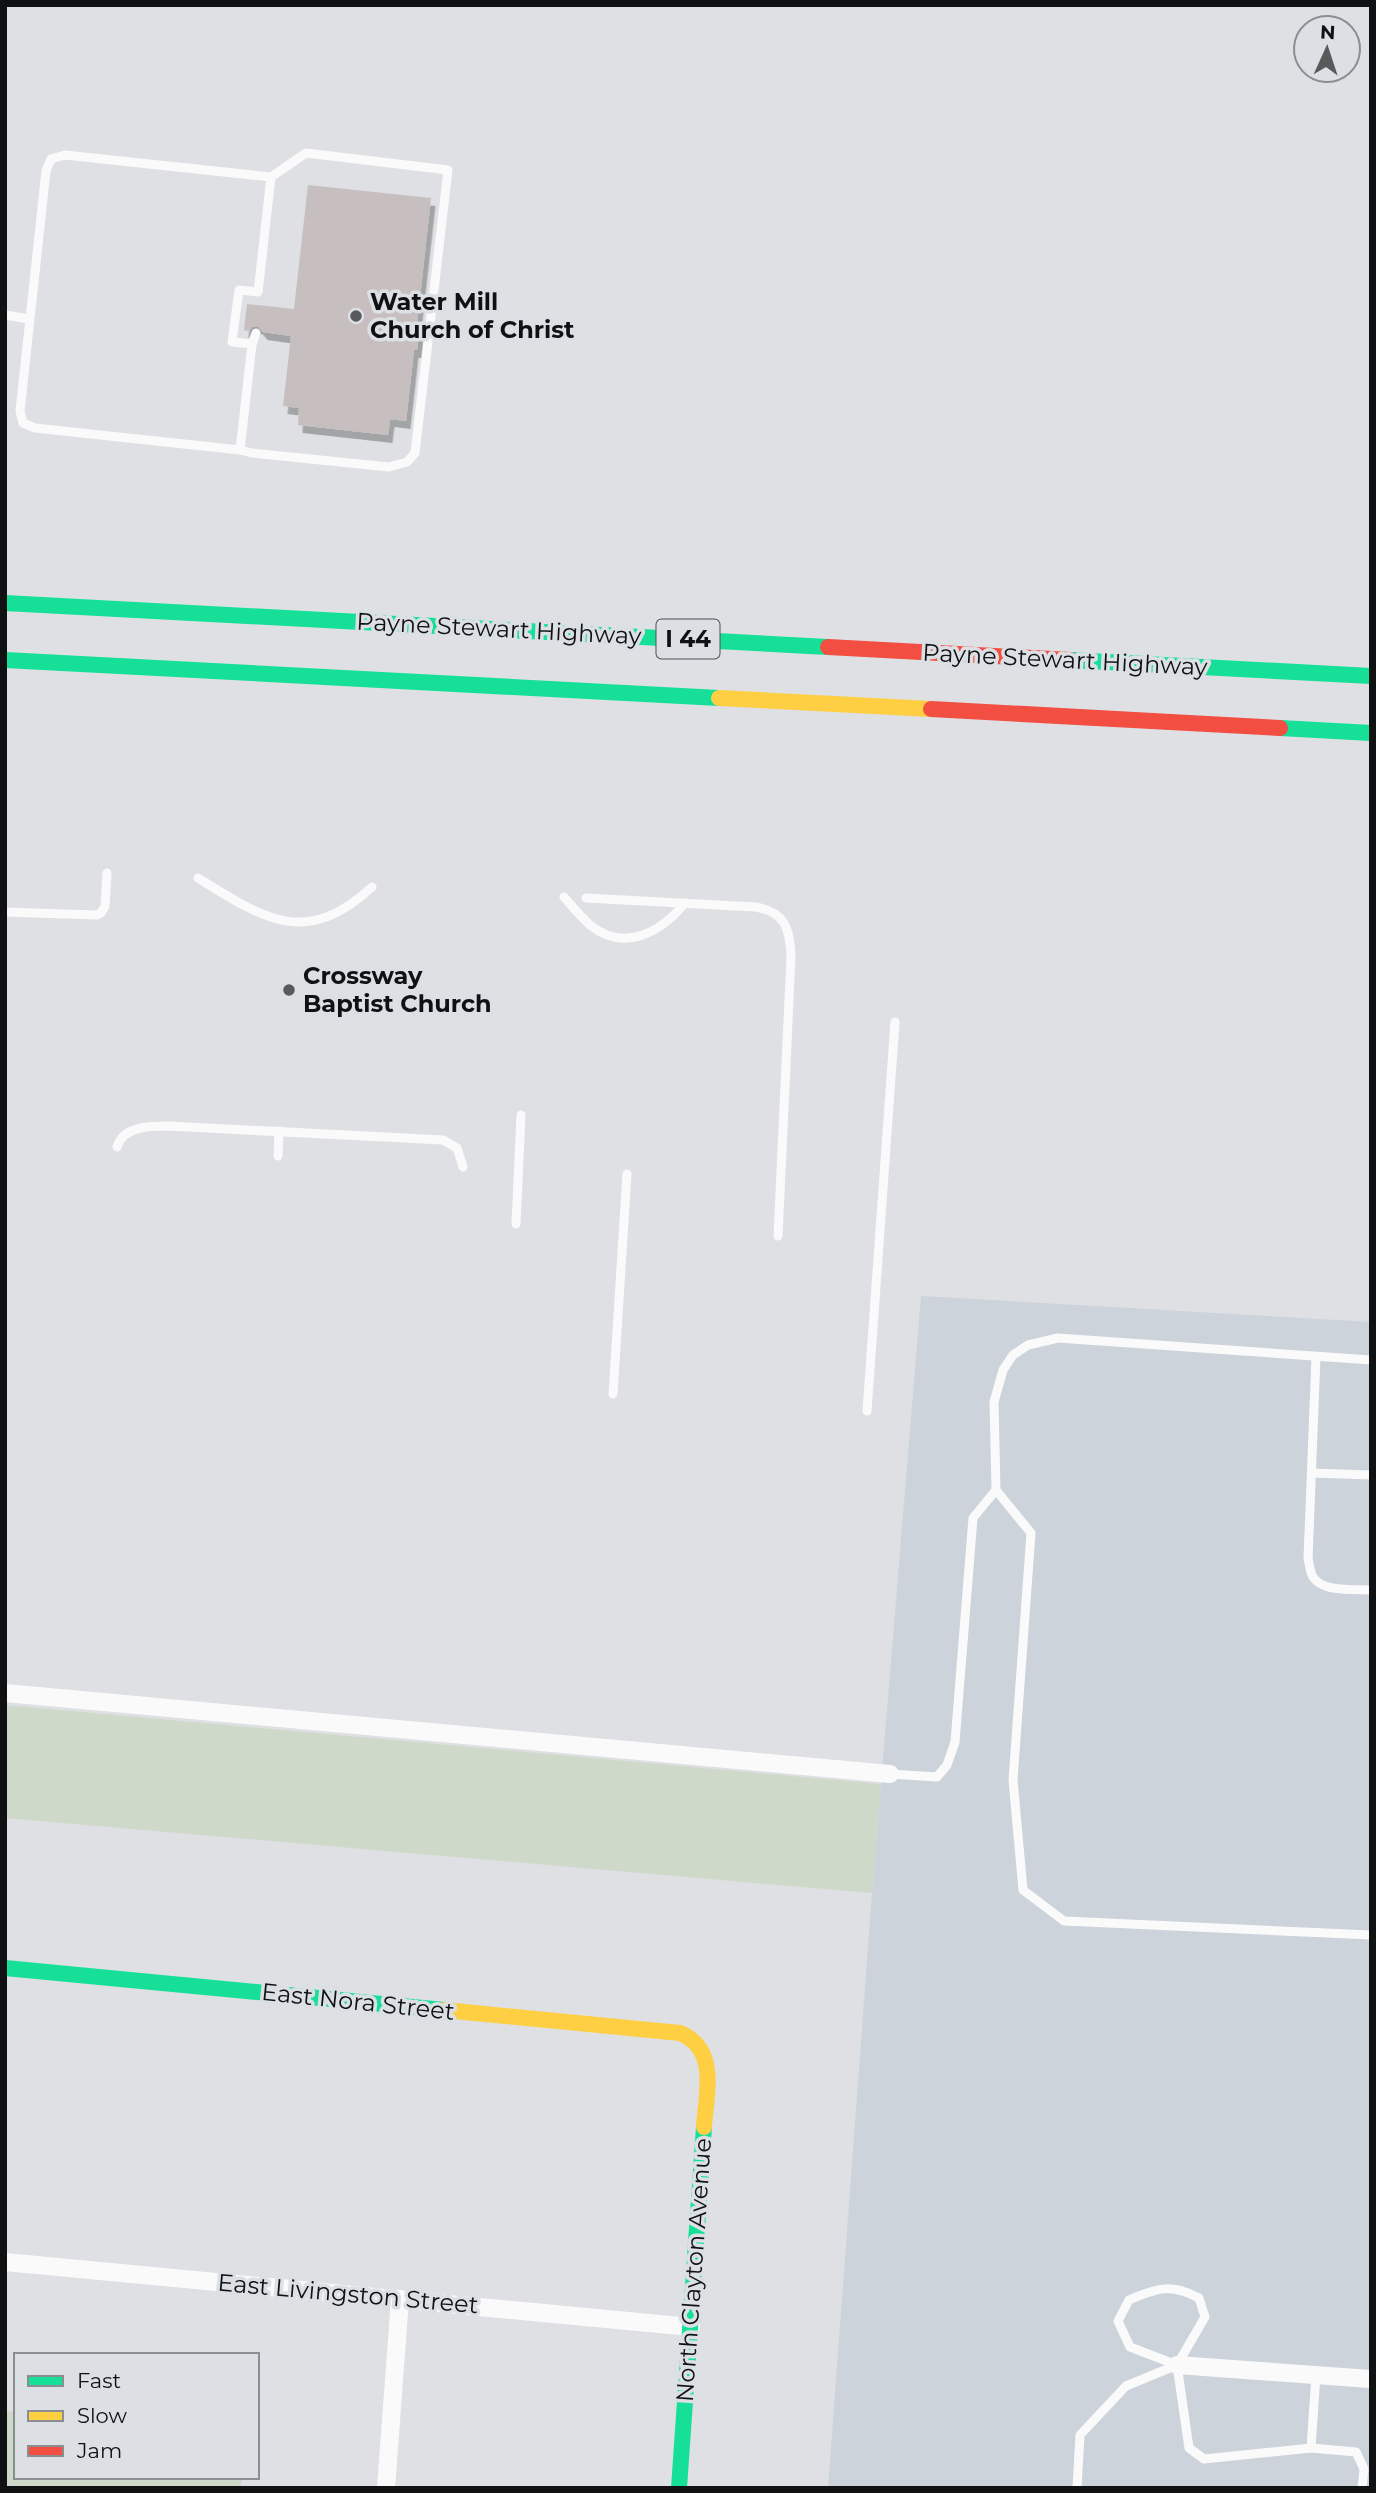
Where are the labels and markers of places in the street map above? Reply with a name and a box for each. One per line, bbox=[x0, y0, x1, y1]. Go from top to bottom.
place label: Water Mill Church of Christ bbox=[370, 287, 575, 344]
marker: Water Mill Church of Christ bbox=[348, 308, 364, 324]
place label: Crossway Baptist Church bbox=[303, 961, 492, 1018]
marker: Crossway Baptist Church bbox=[281, 982, 297, 998]

